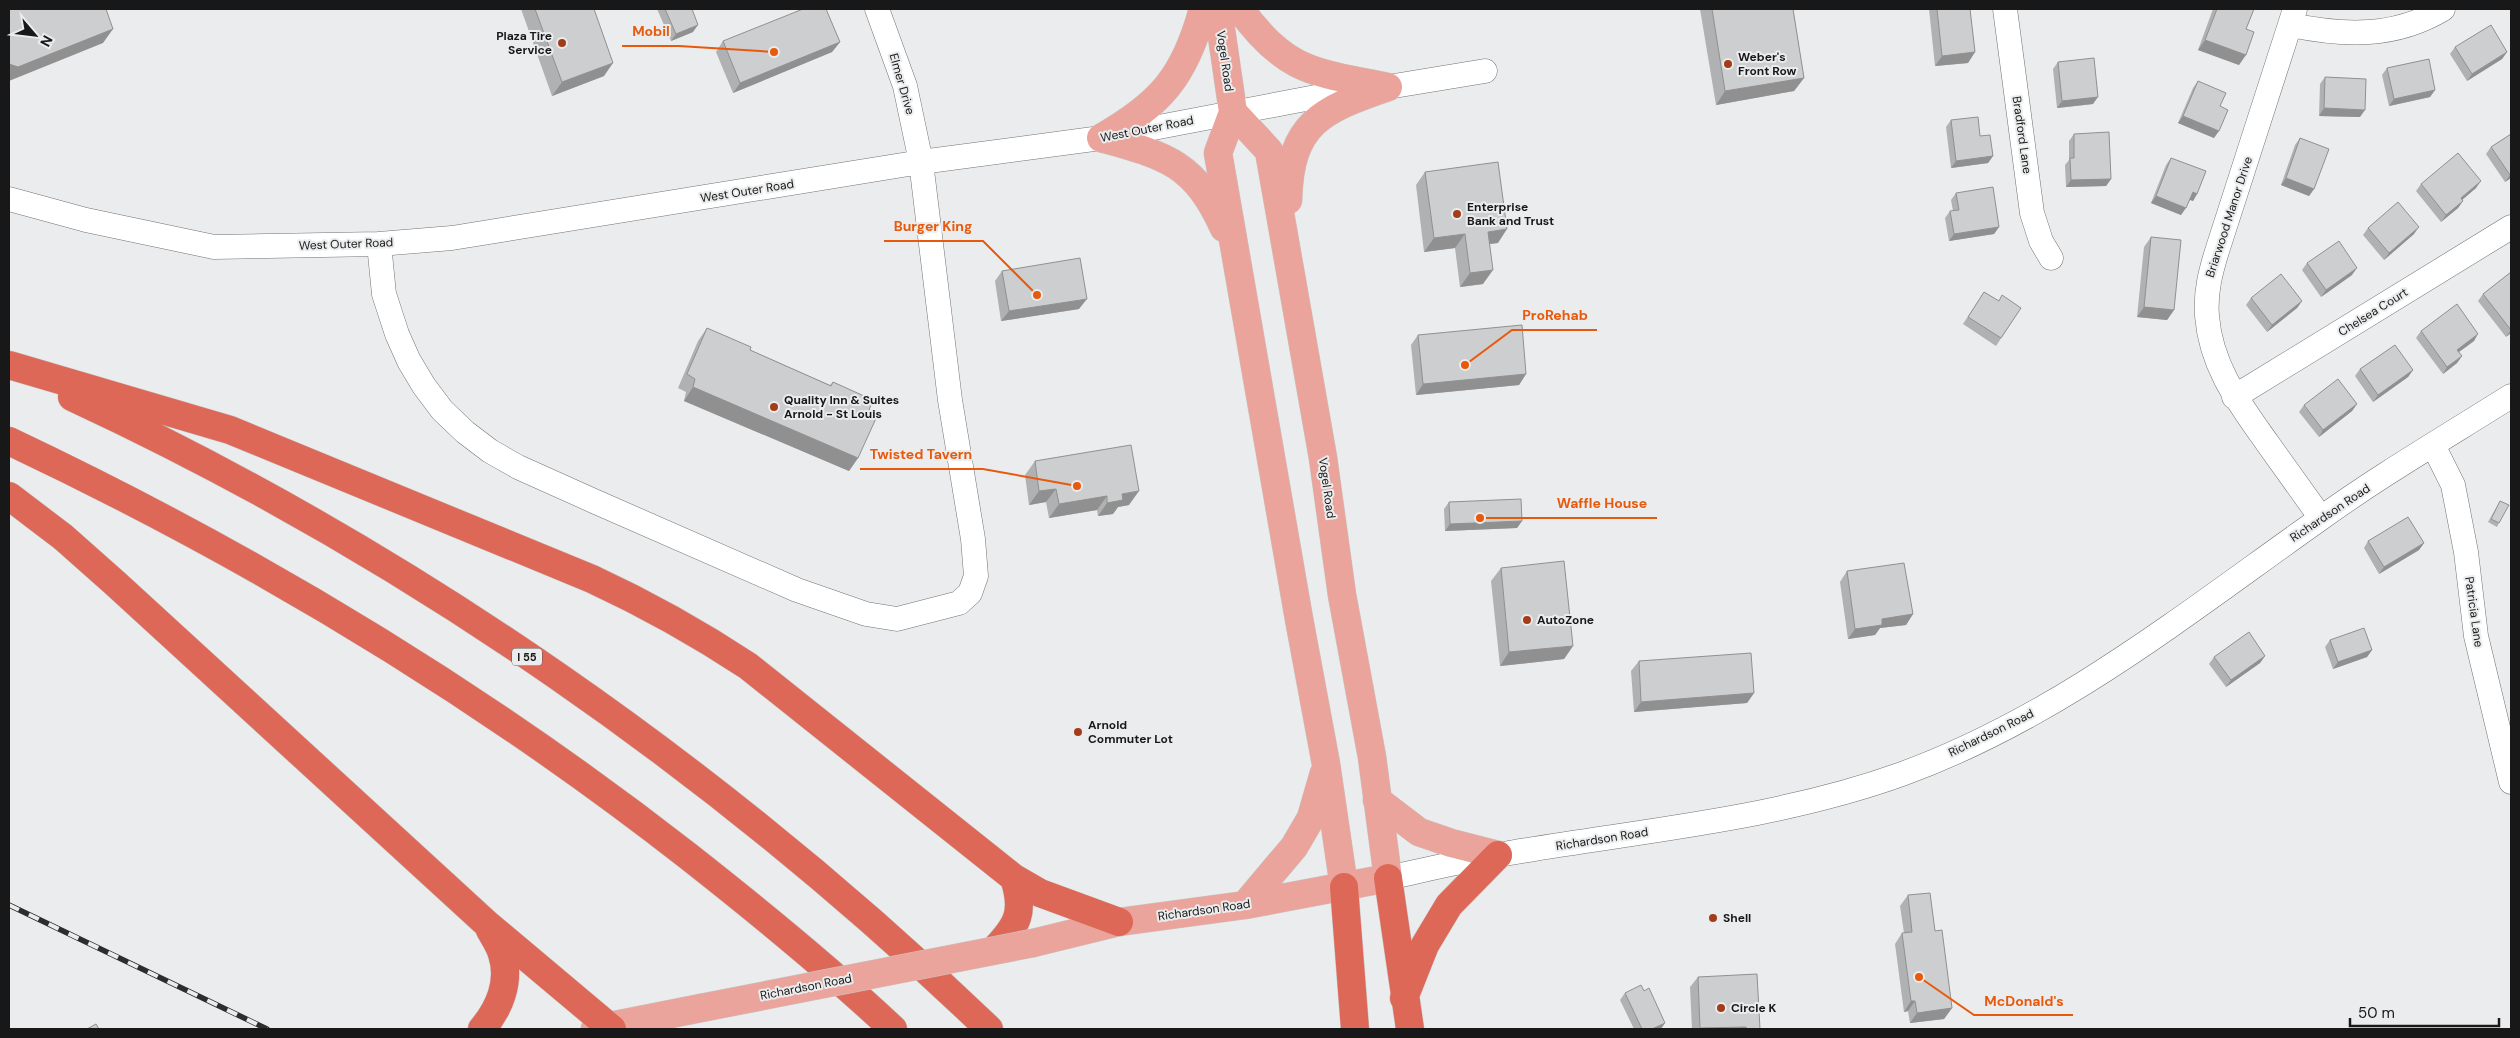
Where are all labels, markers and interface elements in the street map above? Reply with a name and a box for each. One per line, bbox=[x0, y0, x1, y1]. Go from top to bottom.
north arrow bbox=[10, 10, 60, 60]
callout: Mobil bbox=[622, 17, 679, 46]
text: Mobil bbox=[632, 22, 670, 40]
place label: Plaza Tire Service bbox=[496, 28, 552, 58]
street label: Vogel Road bbox=[1213, 30, 1237, 92]
text: N bbox=[36, 32, 57, 50]
marker: Plaza Tire Service bbox=[556, 37, 568, 49]
place label: Weber's Front Row bbox=[1738, 49, 1797, 79]
street label: Elmer Drive bbox=[886, 52, 918, 117]
marker: Weber's Front Row bbox=[1722, 58, 1734, 70]
street label: Bradford Lane bbox=[2009, 95, 2035, 175]
street label: West Outer Road bbox=[1099, 112, 1195, 146]
street label: Briarwood Manor Drive bbox=[2202, 154, 2256, 279]
street label: West Outer Road bbox=[699, 176, 795, 206]
place label: Enterprise Bank and Trust bbox=[1467, 199, 1554, 229]
marker: Enterprise Bank and Trust bbox=[1451, 208, 1463, 220]
callout: Burger King bbox=[884, 212, 983, 241]
text: Burger King bbox=[894, 217, 972, 235]
street label: West Outer Road bbox=[298, 234, 394, 254]
street label: Chelsea Court bbox=[2335, 284, 2411, 340]
callout: ProRehab bbox=[1512, 301, 1597, 330]
text: ProRehab bbox=[1522, 306, 1588, 324]
place label: Quality Inn & Suites Arnold - St Louis bbox=[784, 392, 899, 422]
marker: Quality Inn & Suites Arnold - St Louis bbox=[768, 401, 780, 413]
callout: Twisted Tavern bbox=[860, 440, 983, 469]
text: Twisted Tavern bbox=[870, 445, 972, 463]
street label: Vogel Road bbox=[1315, 457, 1339, 519]
street label: Richardson Road bbox=[2287, 480, 2373, 546]
callout: Waffle House bbox=[1547, 489, 1657, 518]
text: Waffle House bbox=[1557, 494, 1647, 512]
street label: Patricia Lane bbox=[2461, 576, 2487, 648]
place label: AutoZone bbox=[1537, 612, 1594, 628]
marker: AutoZone bbox=[1521, 614, 1533, 626]
road number: I 55 bbox=[512, 649, 542, 666]
street label: Richardson Road bbox=[1946, 705, 2036, 761]
place label: Arnold Commuter Lot bbox=[1088, 717, 1173, 747]
marker: Arnold Commuter Lot bbox=[1072, 726, 1084, 738]
street label: Richardson Road bbox=[1555, 824, 1649, 854]
street label: Richardson Road bbox=[1157, 896, 1251, 924]
place label: Shell bbox=[1723, 910, 1751, 926]
marker: Shell bbox=[1707, 912, 1719, 924]
street label: Richardson Road bbox=[759, 970, 853, 1004]
callout: McDonald's bbox=[1974, 986, 2073, 1015]
text: McDonald's bbox=[1984, 992, 2064, 1010]
scale bar bbox=[2350, 996, 2499, 1028]
place label: Circle K bbox=[1731, 1000, 1776, 1016]
marker: Circle K bbox=[1715, 1002, 1727, 1014]
text: 50 m bbox=[2358, 1003, 2395, 1023]

